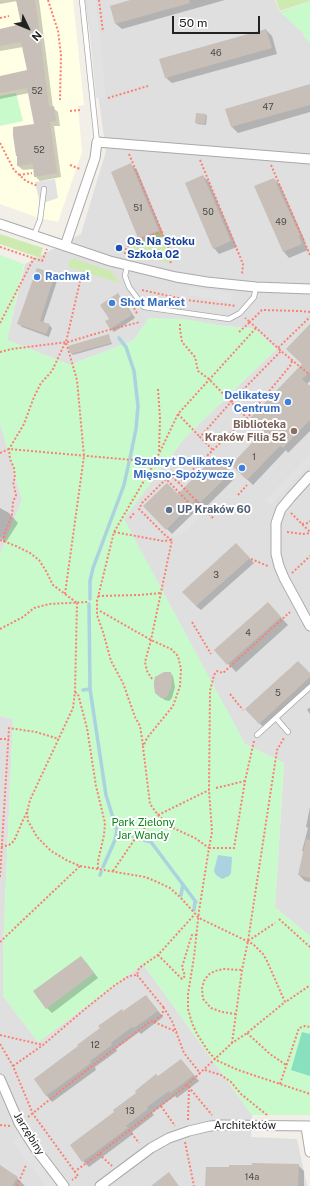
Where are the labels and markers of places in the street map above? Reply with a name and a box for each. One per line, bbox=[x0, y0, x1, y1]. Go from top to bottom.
place label: Os. Na Stoku Szkoła 02 bbox=[127, 235, 195, 261]
marker: Os. Na Stoku Szkoła 02 bbox=[114, 243, 124, 253]
place label: Rachwał bbox=[45, 270, 90, 284]
marker: Rachwał bbox=[32, 272, 42, 282]
place label: Shot Market bbox=[120, 296, 185, 310]
marker: Shot Market bbox=[107, 298, 117, 308]
place label: Delikatesy Centrum bbox=[224, 389, 280, 415]
marker: Delikatesy Centrum bbox=[283, 397, 293, 407]
place label: Biblioteka Kraków Filia 52 bbox=[205, 418, 286, 444]
marker: Biblioteka Kraków Filia 52 bbox=[289, 426, 299, 436]
place label: Szubryt Delikatesy Mięsno-Spożywcze bbox=[133, 455, 234, 481]
marker: Szubryt Delikatesy Mięsno-Spożywcze bbox=[237, 463, 247, 473]
place label: UP Kraków 60 bbox=[177, 503, 251, 517]
marker: UP Kraków 60 bbox=[164, 505, 174, 515]

